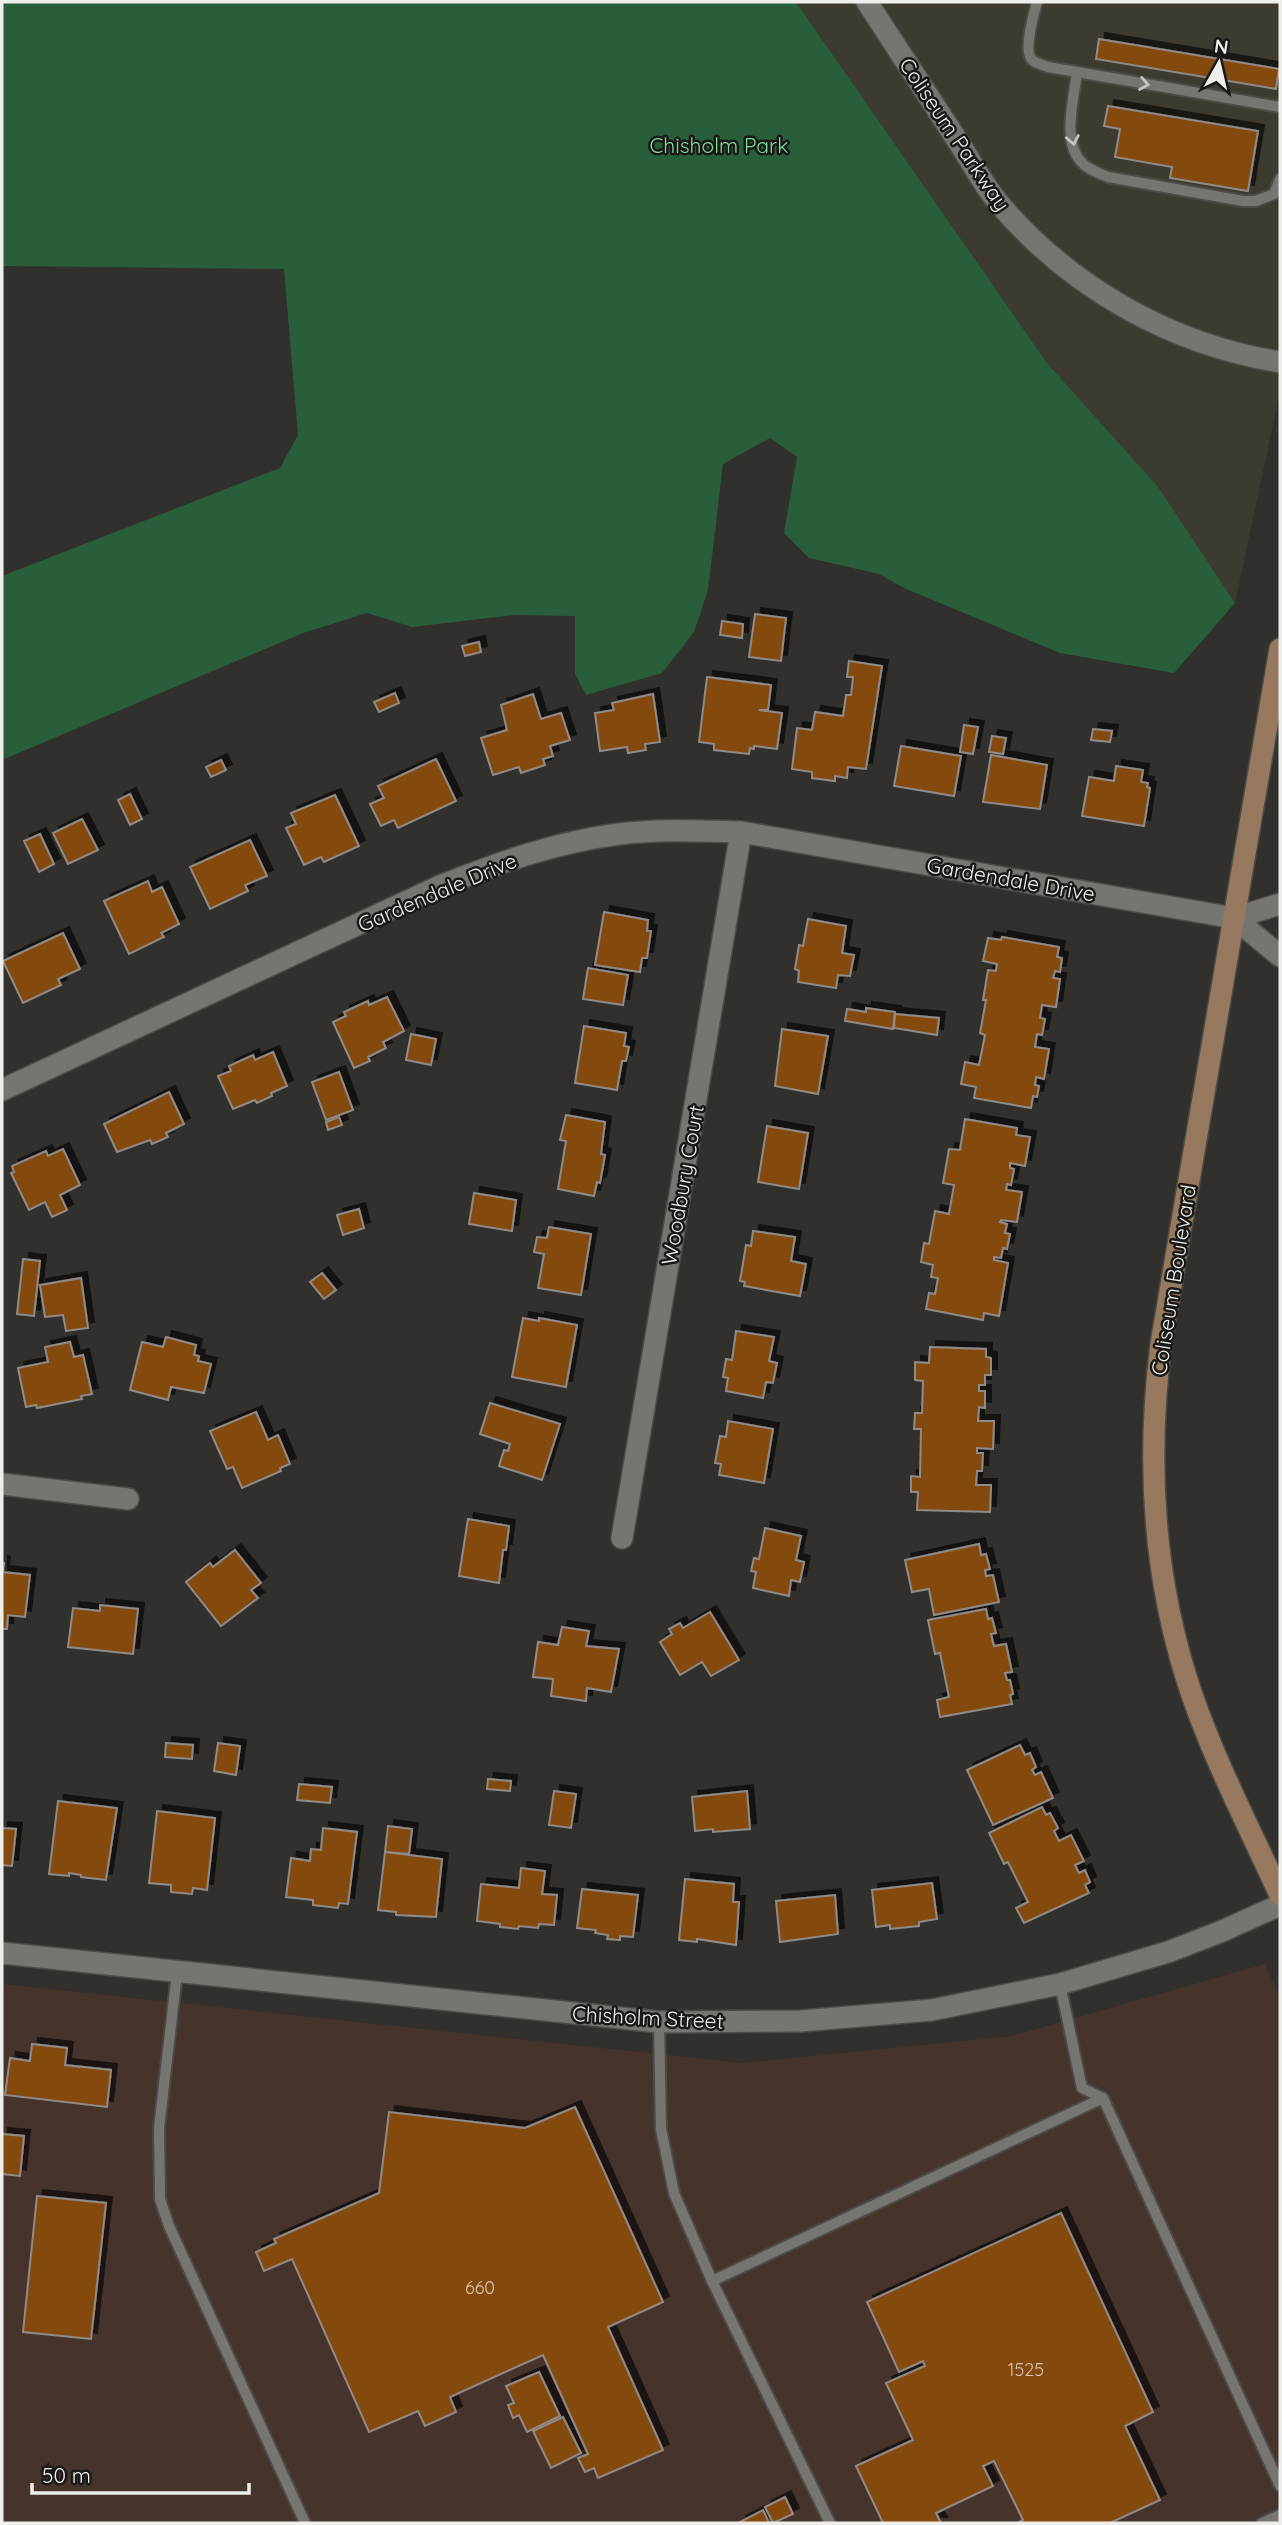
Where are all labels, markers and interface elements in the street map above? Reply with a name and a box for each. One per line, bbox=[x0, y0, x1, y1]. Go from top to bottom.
north arrow bbox=[1184, 28, 1254, 98]
text: N bbox=[1213, 33, 1230, 59]
street label: Coliseum Parkway bbox=[894, 52, 1016, 216]
one-way arrow bbox=[1138, 76, 1150, 91]
park label: Chisholm Park bbox=[650, 132, 788, 158]
one-way arrow bbox=[1065, 134, 1080, 145]
street label: Gardendale Drive bbox=[354, 847, 520, 937]
street label: Gardendale Drive bbox=[925, 851, 1097, 907]
street label: Woodbury Court bbox=[655, 1103, 709, 1267]
street label: Coliseum Boulevard bbox=[1145, 1183, 1201, 1377]
street label: Chisholm Street bbox=[572, 2000, 724, 2034]
house number: 660 bbox=[465, 2276, 495, 2299]
house number: 1525 bbox=[1008, 2358, 1044, 2381]
scale bar bbox=[32, 2452, 248, 2496]
text: 50 m bbox=[42, 2462, 91, 2488]

